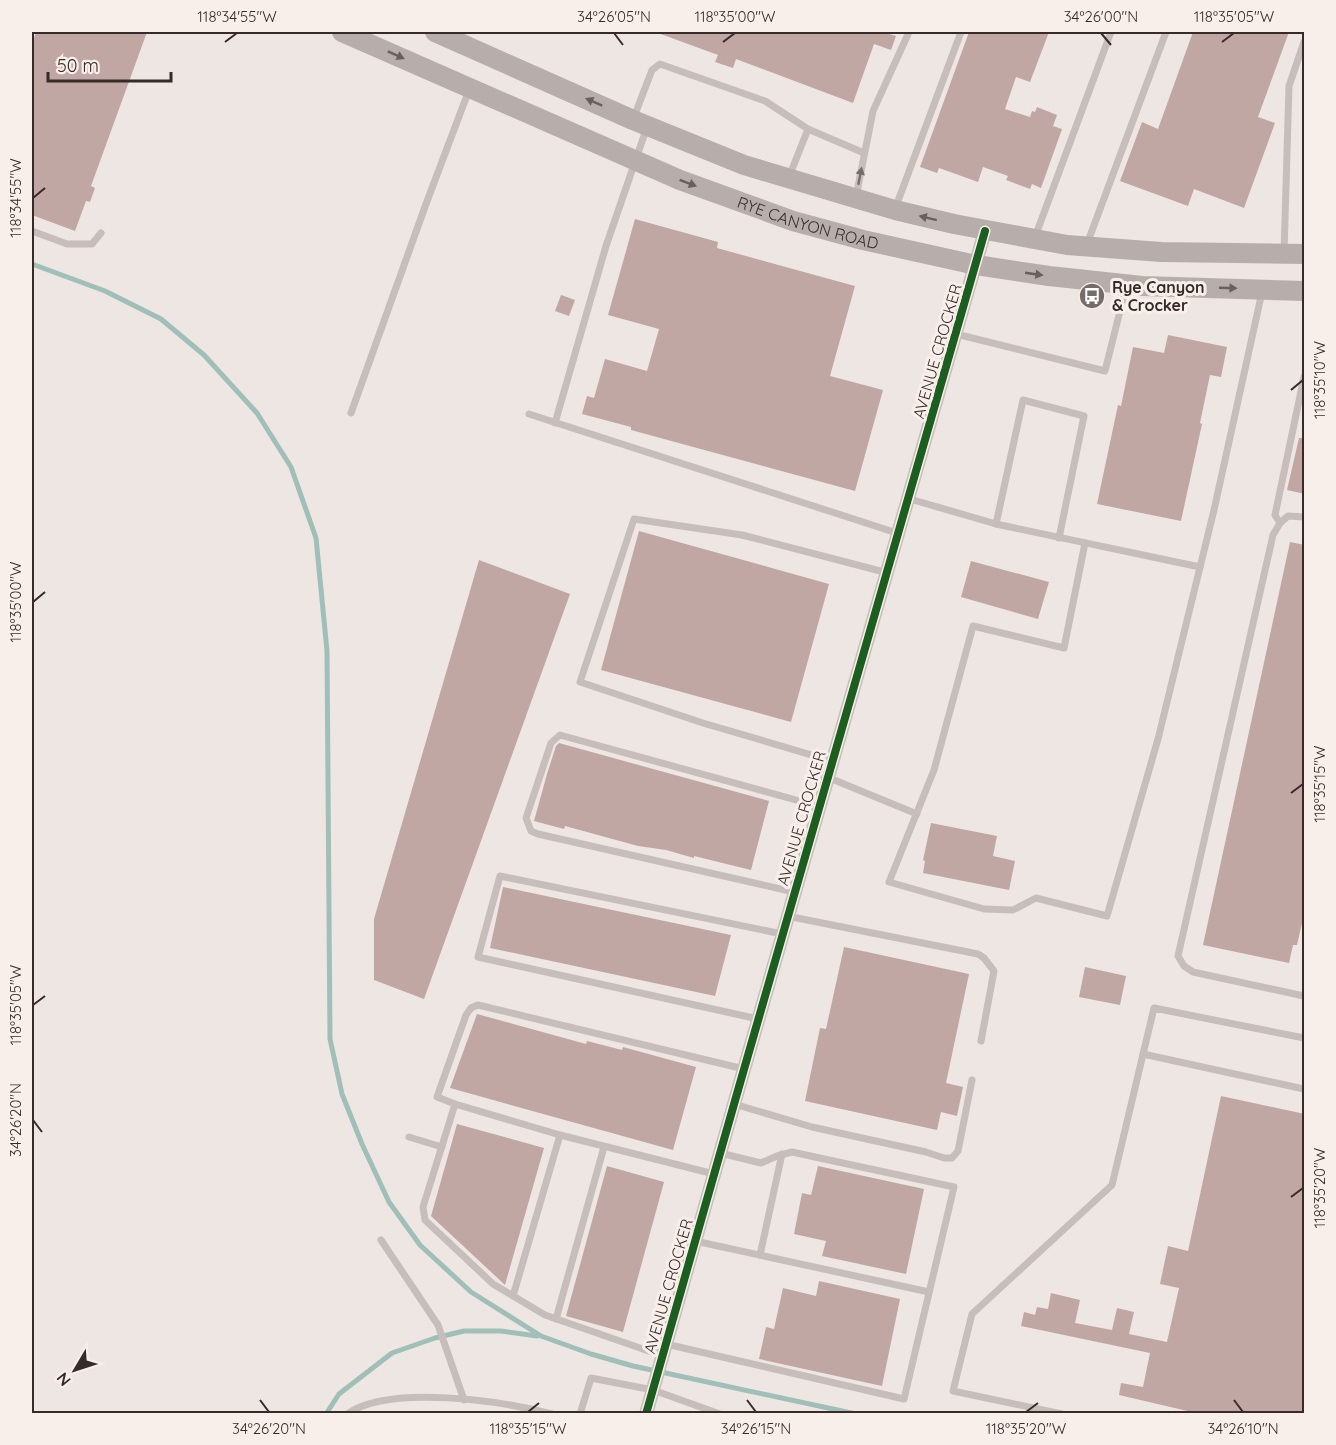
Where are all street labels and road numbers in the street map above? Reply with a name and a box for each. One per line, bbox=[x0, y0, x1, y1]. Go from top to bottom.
street label: RYE CANYON ROAD bbox=[735, 192, 880, 253]
street label: AVENUE CROCKER bbox=[908, 281, 966, 421]
street label: AVENUE CROCKER bbox=[772, 748, 830, 888]
street label: AVENUE CROCKER bbox=[639, 1216, 697, 1356]

